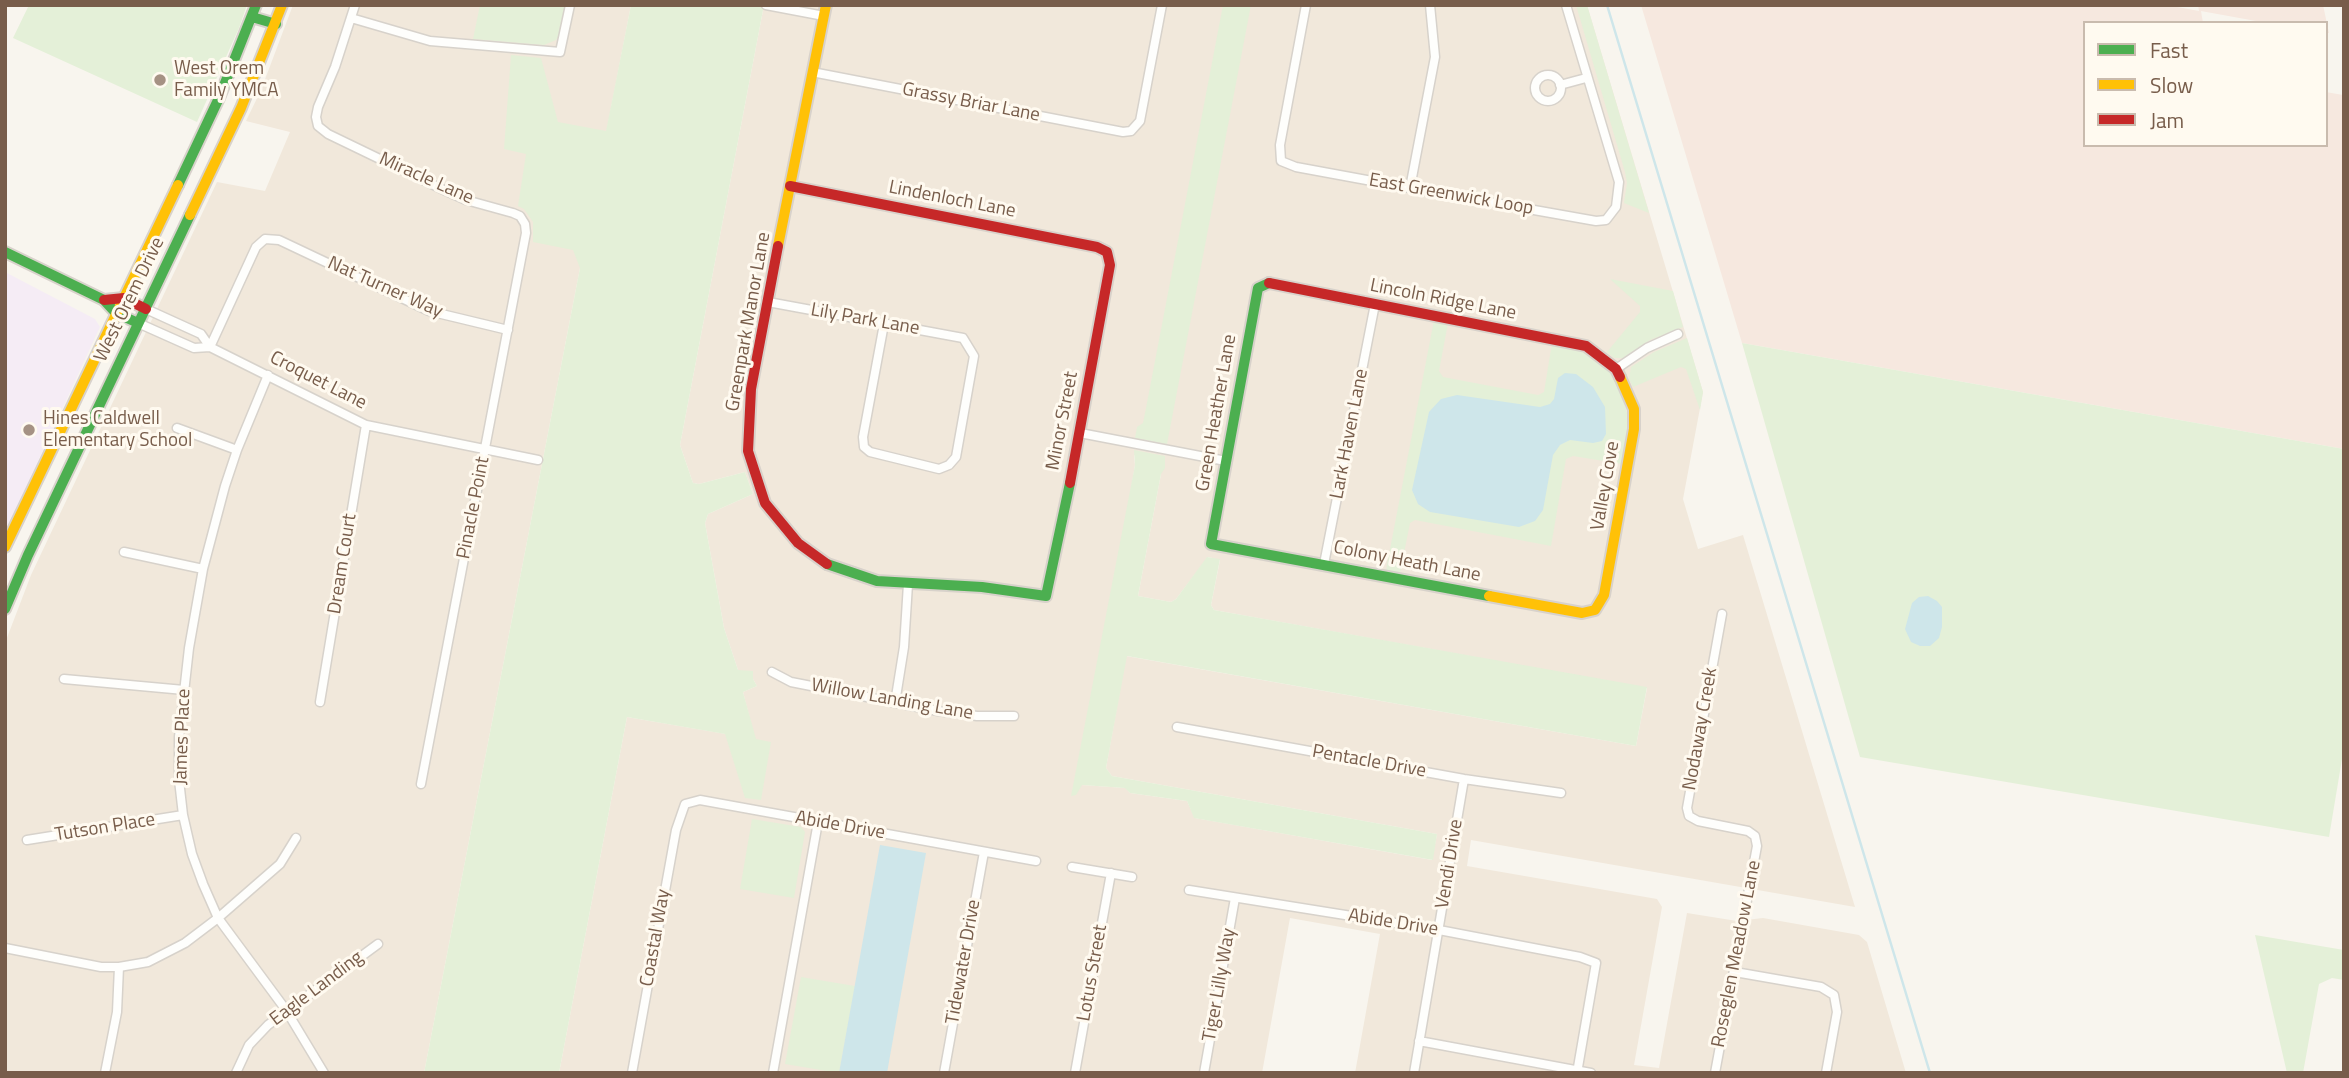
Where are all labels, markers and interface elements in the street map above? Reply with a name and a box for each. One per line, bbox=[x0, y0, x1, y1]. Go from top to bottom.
legend bbox=[2083, 21, 2328, 147]
text: Fast bbox=[2150, 34, 2188, 66]
place label: West Orem Family YMCA bbox=[174, 58, 279, 102]
text: Slow bbox=[2150, 69, 2193, 101]
marker: West Orem Family YMCA bbox=[152, 72, 168, 88]
street label: Grassy Briar Lane bbox=[900, 78, 1042, 128]
text: Jam bbox=[2150, 104, 2184, 136]
street label: Miracle Lane bbox=[375, 148, 477, 210]
street label: East Greenwick Loop bbox=[1367, 169, 1535, 221]
street label: Lindenloch Lane bbox=[887, 177, 1017, 223]
street label: Greenpark Manor Lane bbox=[722, 231, 776, 413]
street label: West Orem Drive bbox=[90, 234, 170, 366]
street label: Nat Turner Way bbox=[324, 252, 446, 324]
street label: Lincoln Ridge Lane bbox=[1368, 275, 1518, 325]
street label: Lily Park Lane bbox=[809, 299, 921, 341]
street label: Green Heather Lane bbox=[1192, 333, 1242, 493]
street label: Croquet Lane bbox=[266, 347, 370, 415]
street label: Lark Haven Lane bbox=[1326, 367, 1374, 501]
street label: Minor Street bbox=[1042, 370, 1084, 472]
place label: Hines Caldwell Elementary School bbox=[43, 408, 192, 452]
marker: Hines Caldwell Elementary School bbox=[21, 422, 37, 438]
street label: Valley Cove bbox=[1587, 440, 1625, 532]
street label: Pinacle Point bbox=[453, 455, 495, 561]
street label: Dream Court bbox=[324, 512, 362, 616]
street label: Colony Heath Lane bbox=[1332, 537, 1482, 587]
street label: Nodaway Creek bbox=[1679, 666, 1723, 792]
street label: Willow Landing Lane bbox=[809, 675, 975, 725]
street label: James Place bbox=[170, 688, 196, 786]
street label: Pentacle Drive bbox=[1310, 741, 1428, 783]
street label: Abide Drive bbox=[793, 807, 887, 845]
street label: Tutson Place bbox=[53, 809, 157, 847]
street label: Vendi Drive bbox=[1432, 818, 1468, 910]
street label: Roseglen Meadow Lane bbox=[1708, 858, 1766, 1050]
street label: Coastal Way bbox=[636, 888, 676, 988]
street label: Tidewater Drive bbox=[942, 898, 986, 1026]
street label: Abide Drive bbox=[1346, 905, 1440, 941]
street label: Lotus Street bbox=[1073, 923, 1113, 1023]
street label: Tiger Lilly Way bbox=[1199, 926, 1241, 1044]
street label: Eagle Landing bbox=[266, 947, 368, 1031]

